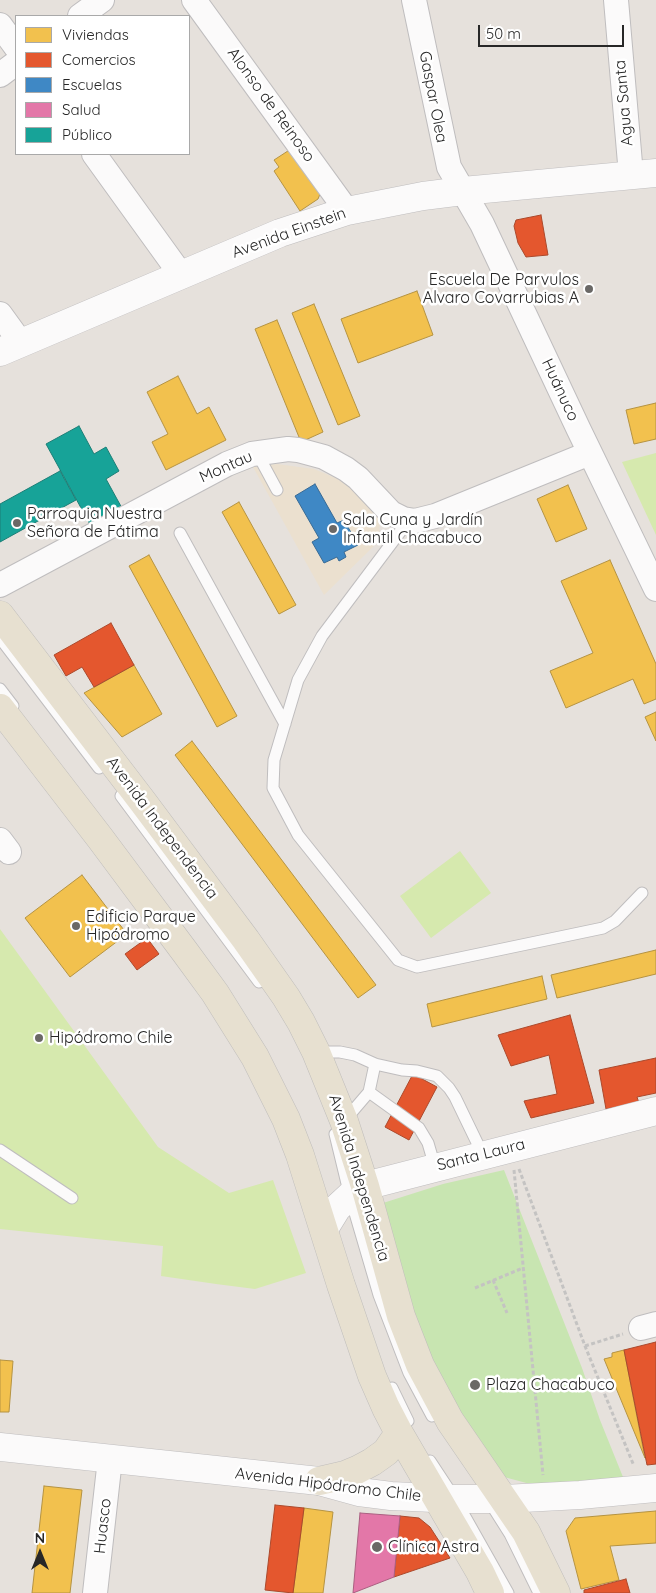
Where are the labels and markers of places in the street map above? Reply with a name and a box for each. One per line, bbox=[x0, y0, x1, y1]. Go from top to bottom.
place label: Escuela De Parvulos Alvaro Covarrubias A bbox=[423, 270, 579, 308]
marker: Escuela De Parvulos Alvaro Covarrubias A bbox=[583, 283, 595, 295]
place label: Parroquia Nuestra Señora de Fátima bbox=[27, 504, 162, 542]
place label: Sala Cuna y Jardín Infantil Chacabuco bbox=[343, 510, 483, 548]
marker: Parroquia Nuestra Señora de Fátima bbox=[11, 517, 23, 529]
marker: Sala Cuna y Jardín Infantil Chacabuco bbox=[327, 523, 339, 535]
place label: Edificio Parque Hipódromo bbox=[86, 907, 196, 945]
marker: Edificio Parque Hipódromo bbox=[70, 920, 82, 932]
place label: Hipódromo Chile bbox=[49, 1028, 173, 1048]
marker: Hipódromo Chile bbox=[33, 1032, 45, 1044]
place label: Plaza Chacabuco bbox=[486, 1375, 615, 1395]
marker: Plaza Chacabuco bbox=[468, 1378, 482, 1392]
place label: Clínica Astra bbox=[388, 1537, 480, 1557]
marker: Clínica Astra bbox=[370, 1540, 384, 1554]

